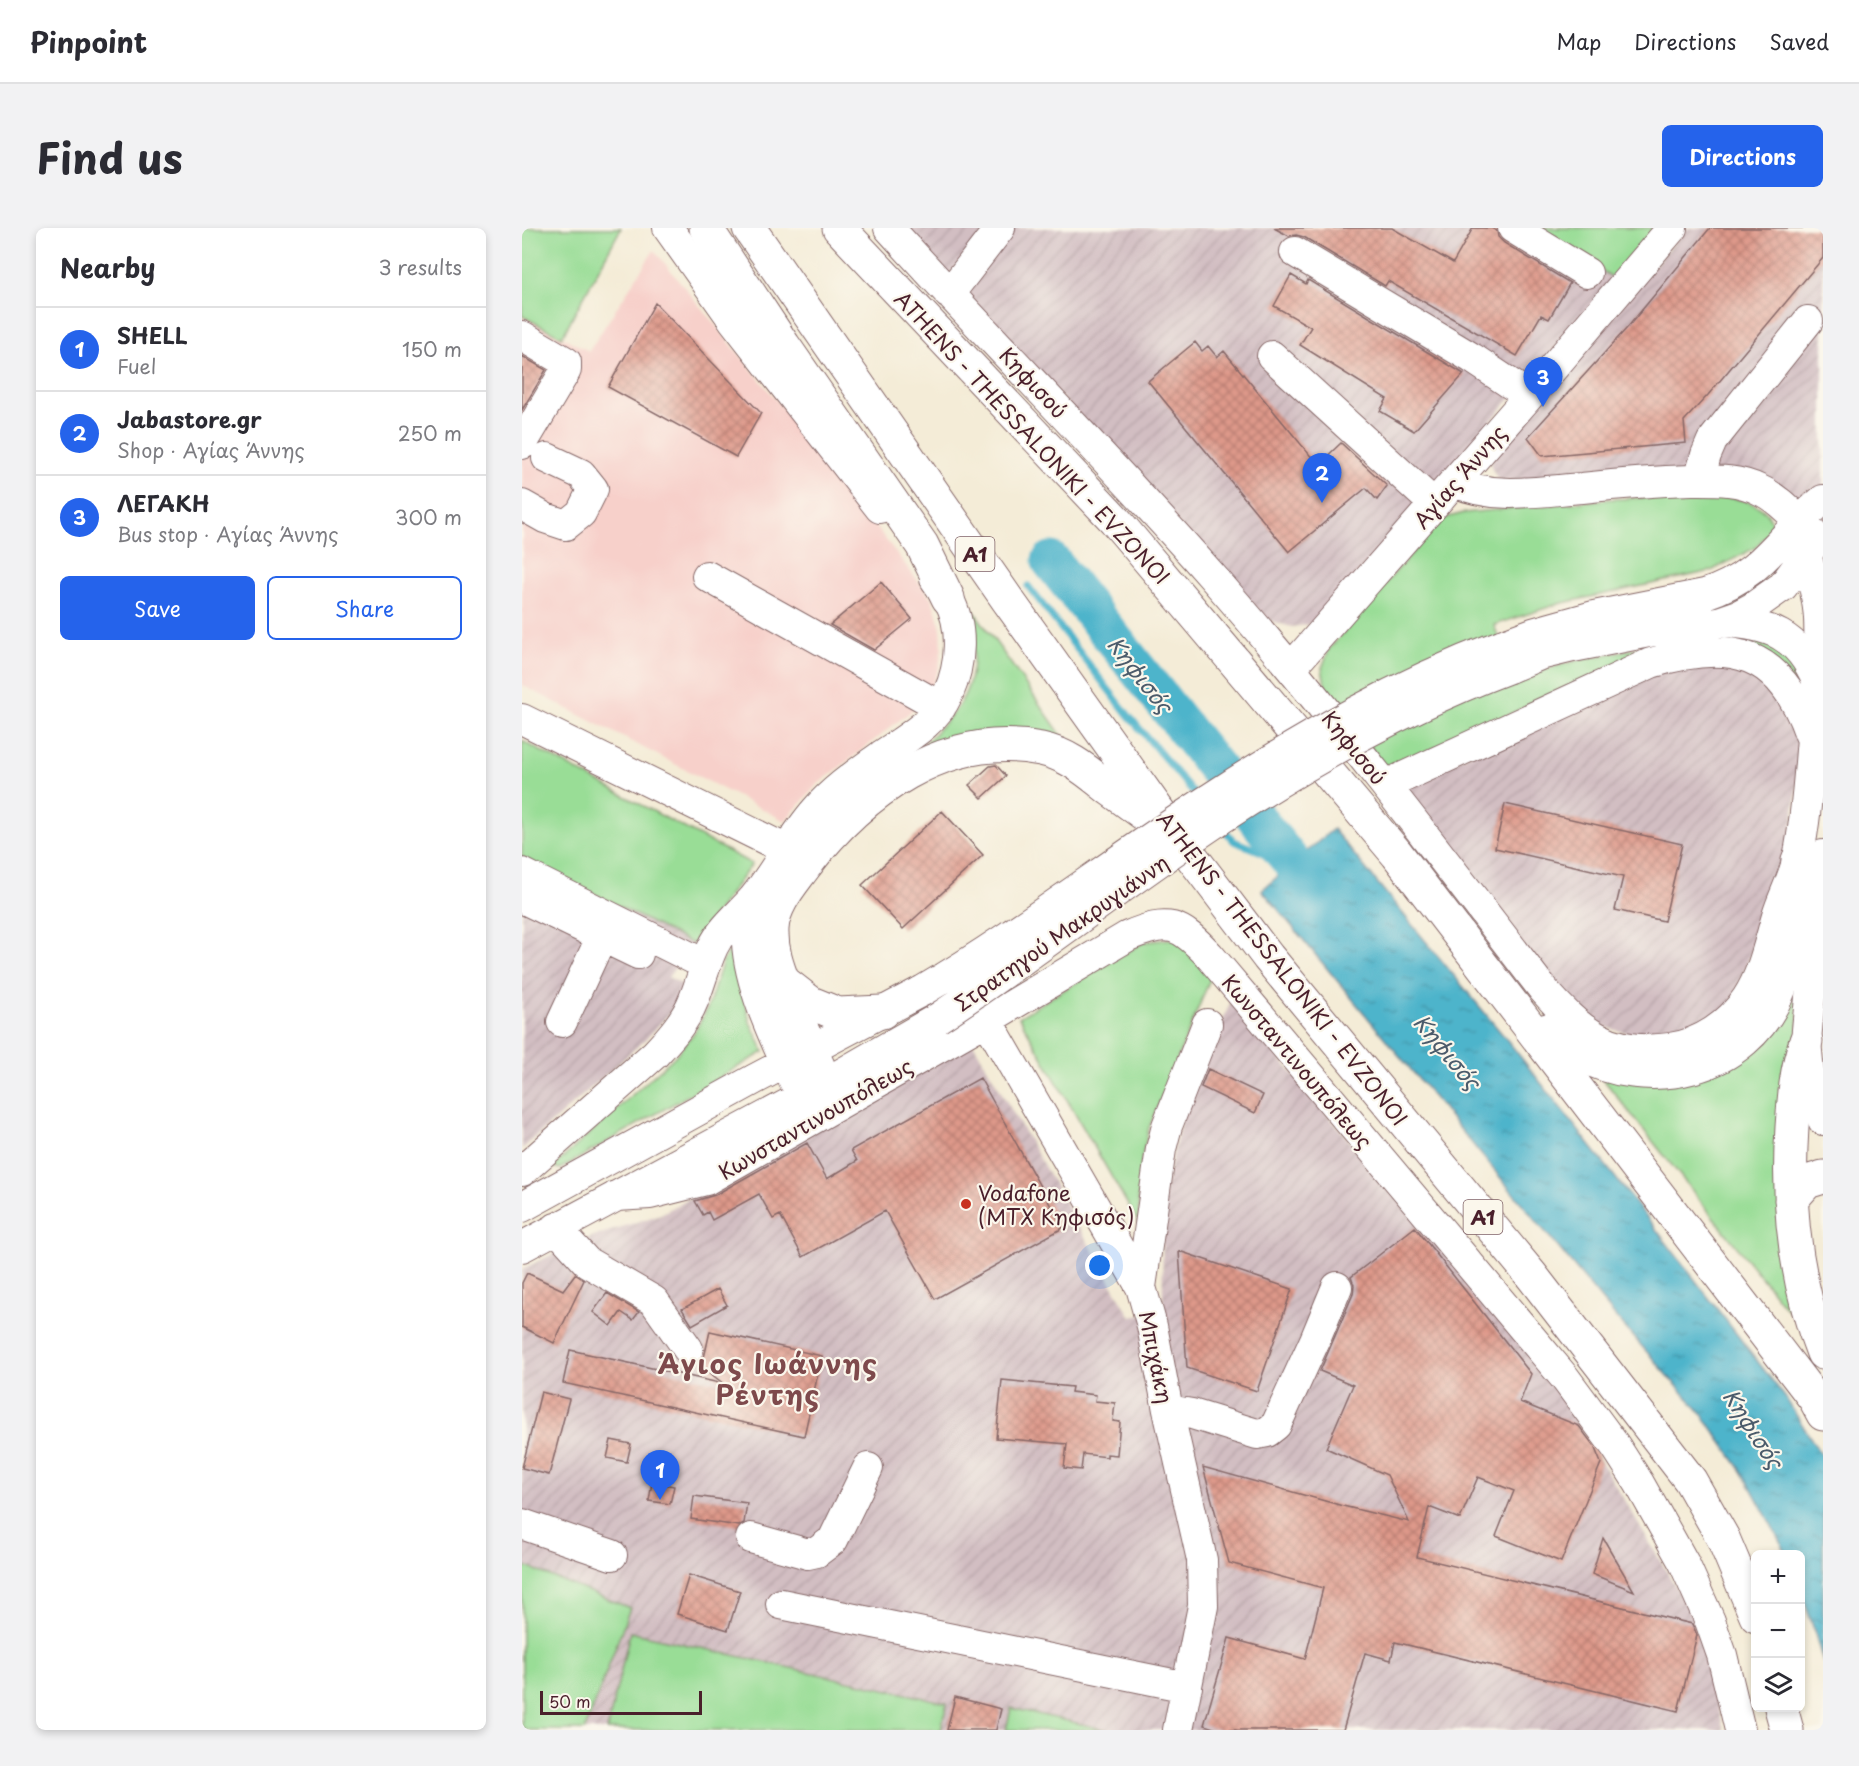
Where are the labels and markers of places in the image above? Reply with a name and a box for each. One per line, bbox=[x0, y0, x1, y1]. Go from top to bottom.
pin: 3 bbox=[1524, 358, 1562, 407]
pin: 2 bbox=[1302, 454, 1342, 503]
place label: Vodafone (MTX Κηφισός) bbox=[978, 1176, 1134, 1232]
marker: Vodafone (MTX Κηφισός) bbox=[959, 1197, 973, 1211]
pin: 1 bbox=[640, 1450, 680, 1500]

